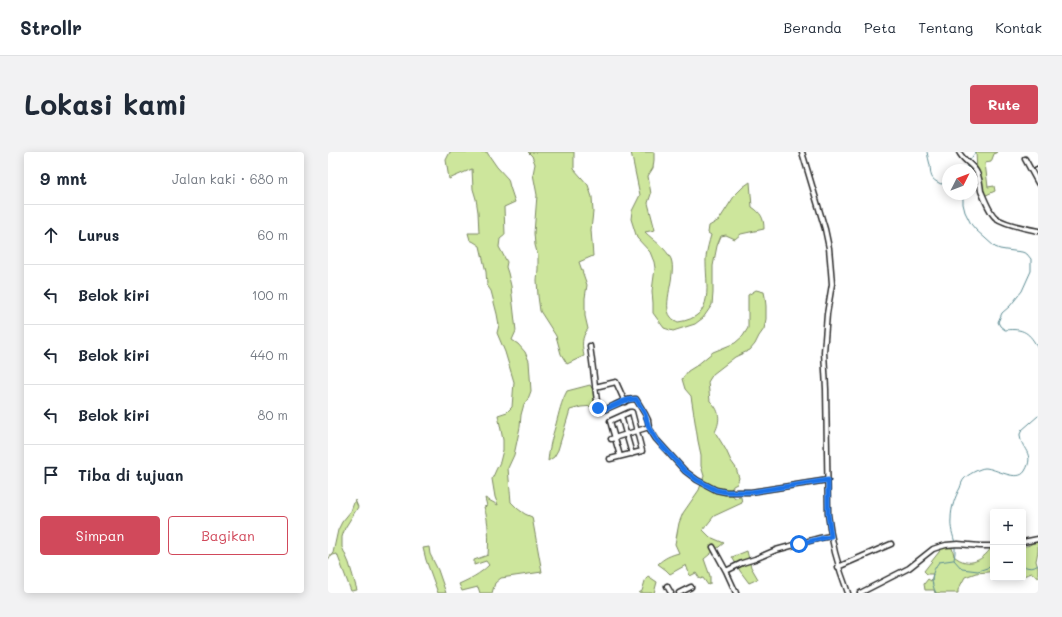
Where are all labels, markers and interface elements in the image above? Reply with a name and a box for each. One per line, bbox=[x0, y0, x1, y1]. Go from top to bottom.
text: Strollr bbox=[20, 15, 82, 40]
text: Beranda bbox=[784, 18, 842, 37]
text: Peta bbox=[864, 18, 896, 37]
text: Tentang bbox=[918, 18, 973, 37]
text: Kontak bbox=[995, 18, 1042, 37]
button: Rute bbox=[970, 85, 1038, 124]
text: Lokasi kami bbox=[24, 86, 187, 122]
north arrow bbox=[942, 164, 978, 200]
text: 9 mnt bbox=[40, 167, 87, 189]
text: Jalan kaki · 680 m bbox=[172, 170, 288, 187]
icon: ahead bbox=[40, 224, 62, 246]
text: Lurus bbox=[78, 225, 119, 245]
text: 60 m bbox=[258, 226, 288, 243]
icon: left bbox=[40, 284, 62, 306]
text: Belok kiri bbox=[78, 285, 150, 305]
text: 100 m bbox=[252, 286, 288, 303]
icon: left bbox=[40, 344, 62, 366]
text: Belok kiri bbox=[78, 345, 150, 365]
text: 440 m bbox=[250, 346, 288, 363]
route end bbox=[589, 399, 607, 417]
icon: left bbox=[40, 404, 62, 426]
text: Belok kiri bbox=[78, 405, 150, 425]
text: 80 m bbox=[258, 406, 288, 423]
icon: arrive bbox=[40, 464, 62, 486]
text: Tiba di tujuan bbox=[78, 465, 183, 485]
map controls bbox=[990, 509, 1026, 581]
button: + bbox=[990, 509, 1026, 545]
button: Simpan bbox=[40, 516, 160, 555]
button: Bagikan bbox=[168, 516, 288, 555]
route start bbox=[790, 535, 808, 553]
button: − bbox=[990, 545, 1026, 581]

